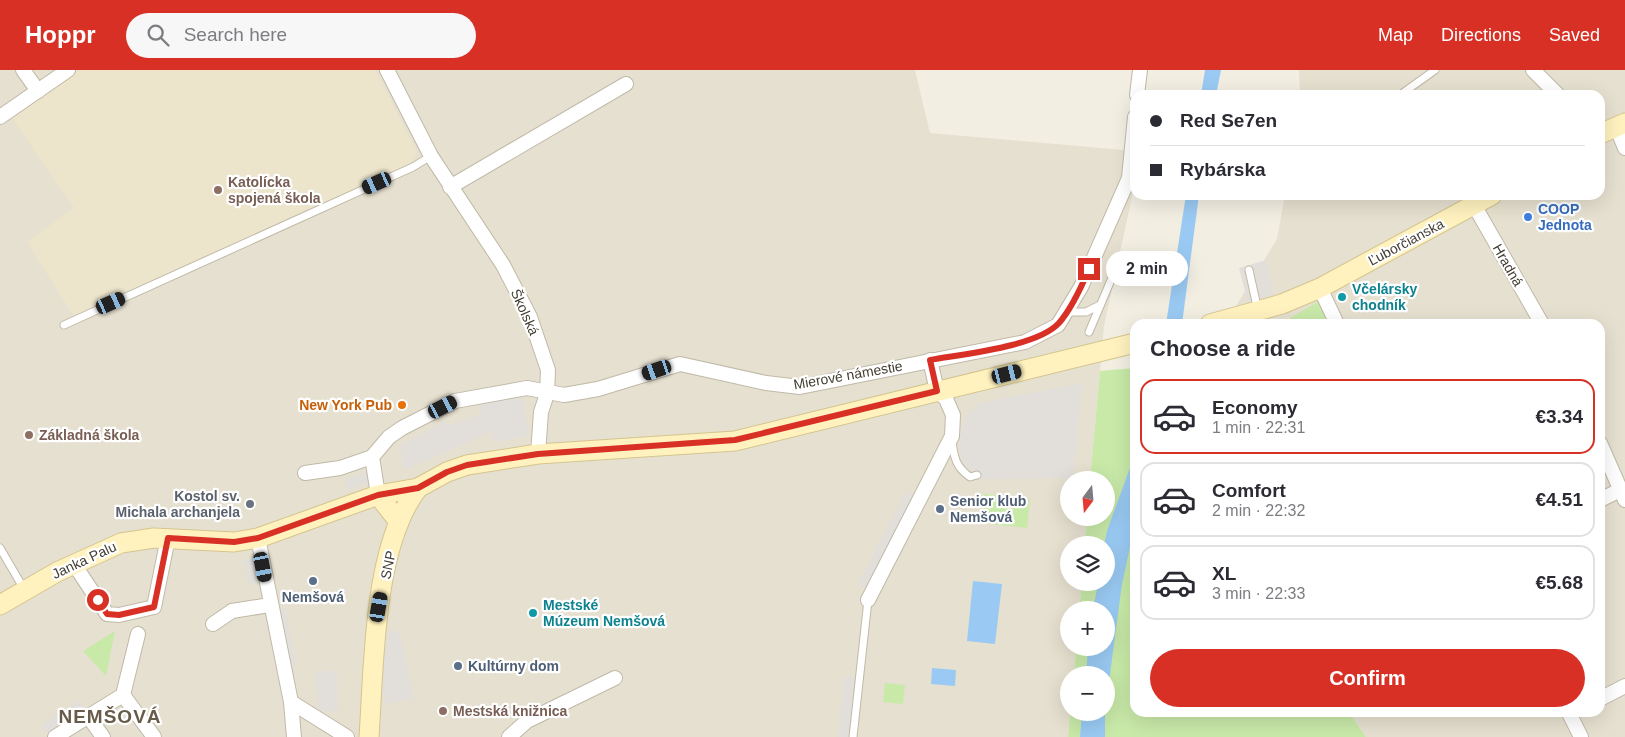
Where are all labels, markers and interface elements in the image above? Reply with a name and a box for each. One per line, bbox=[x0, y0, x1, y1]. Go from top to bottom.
search box bbox=[126, 13, 476, 58]
text: Hoppr bbox=[25, 21, 96, 48]
icon: search bbox=[144, 21, 172, 49]
text: Search here bbox=[184, 24, 287, 45]
text: Map bbox=[1378, 25, 1413, 45]
text: Directions bbox=[1441, 25, 1521, 45]
text: Saved bbox=[1549, 25, 1600, 45]
text: Red Se7en bbox=[1180, 110, 1277, 131]
text: Rybárska bbox=[1180, 159, 1266, 180]
car bbox=[360, 170, 393, 196]
place label: Katolícka spojená škola bbox=[228, 174, 321, 206]
marker: Katolícka spojená škola bbox=[212, 184, 224, 196]
place label: COOP Jednota bbox=[1538, 201, 1592, 233]
marker: COOP Jednota bbox=[1522, 211, 1534, 223]
street label: Ľuborčianska bbox=[1365, 215, 1447, 269]
street label: Hradná bbox=[1490, 241, 1527, 289]
callout: 2 min bbox=[1106, 252, 1189, 286]
route end bbox=[1078, 258, 1100, 280]
text: 2 min bbox=[1126, 260, 1168, 277]
place label: Včelársky chodník bbox=[1352, 281, 1418, 313]
street label: Školská bbox=[508, 286, 542, 338]
car bbox=[94, 290, 127, 316]
marker: Včelársky chodník bbox=[1336, 291, 1348, 303]
text: Choose a ride bbox=[1150, 336, 1295, 361]
street label: Mierové námestie bbox=[792, 357, 904, 392]
car bbox=[640, 358, 673, 382]
car bbox=[990, 363, 1023, 385]
car bbox=[426, 394, 459, 420]
icon: car bbox=[1152, 394, 1197, 439]
place label: New York Pub bbox=[299, 397, 392, 413]
text: Economy bbox=[1212, 397, 1298, 418]
marker: New York Pub bbox=[396, 399, 408, 411]
text: €3.34 bbox=[1535, 406, 1583, 427]
text: 1 min · 22:31 bbox=[1212, 419, 1305, 436]
place label: Základná škola bbox=[39, 427, 140, 443]
marker: Základná škola bbox=[23, 429, 35, 441]
north arrow bbox=[1060, 471, 1115, 526]
map controls bbox=[1060, 471, 1115, 721]
icon: car bbox=[1152, 477, 1197, 522]
text: Comfort bbox=[1212, 480, 1286, 501]
place label: Kostol sv. Michala archanjela bbox=[115, 488, 240, 520]
text: €4.51 bbox=[1535, 489, 1583, 510]
place label: Senior klub Nemšová bbox=[950, 493, 1026, 525]
marker: Kostol sv. Michala archanjela bbox=[244, 498, 256, 510]
text: 2 min · 22:32 bbox=[1212, 502, 1305, 519]
marker: Senior klub Nemšová bbox=[934, 503, 946, 515]
button: layers bbox=[1060, 536, 1115, 591]
street label: Janka Palu bbox=[49, 538, 119, 582]
street label: SNP bbox=[377, 549, 399, 581]
car bbox=[252, 551, 273, 583]
icon: car bbox=[1152, 560, 1197, 605]
text: XL bbox=[1212, 563, 1236, 584]
text: €5.68 bbox=[1535, 572, 1583, 593]
marker: Nemšová bbox=[307, 575, 319, 587]
text: 3 min · 22:33 bbox=[1212, 585, 1305, 602]
route start bbox=[87, 589, 109, 611]
place label: Nemšová bbox=[282, 589, 344, 605]
car bbox=[369, 591, 388, 623]
place label: Mestské Múzeum Nemšová bbox=[543, 597, 665, 629]
button: + bbox=[1060, 601, 1115, 656]
marker: Mestské Múzeum Nemšová bbox=[527, 607, 539, 619]
button: Confirm bbox=[1150, 649, 1585, 707]
place label: Kultúrny dom bbox=[468, 658, 559, 674]
marker: Kultúrny dom bbox=[452, 660, 464, 672]
button: − bbox=[1060, 666, 1115, 721]
place label: Mestská knižnica bbox=[453, 703, 568, 719]
marker: Mestská knižnica bbox=[437, 705, 449, 717]
district label: NEMŠOVÁ bbox=[58, 706, 162, 727]

